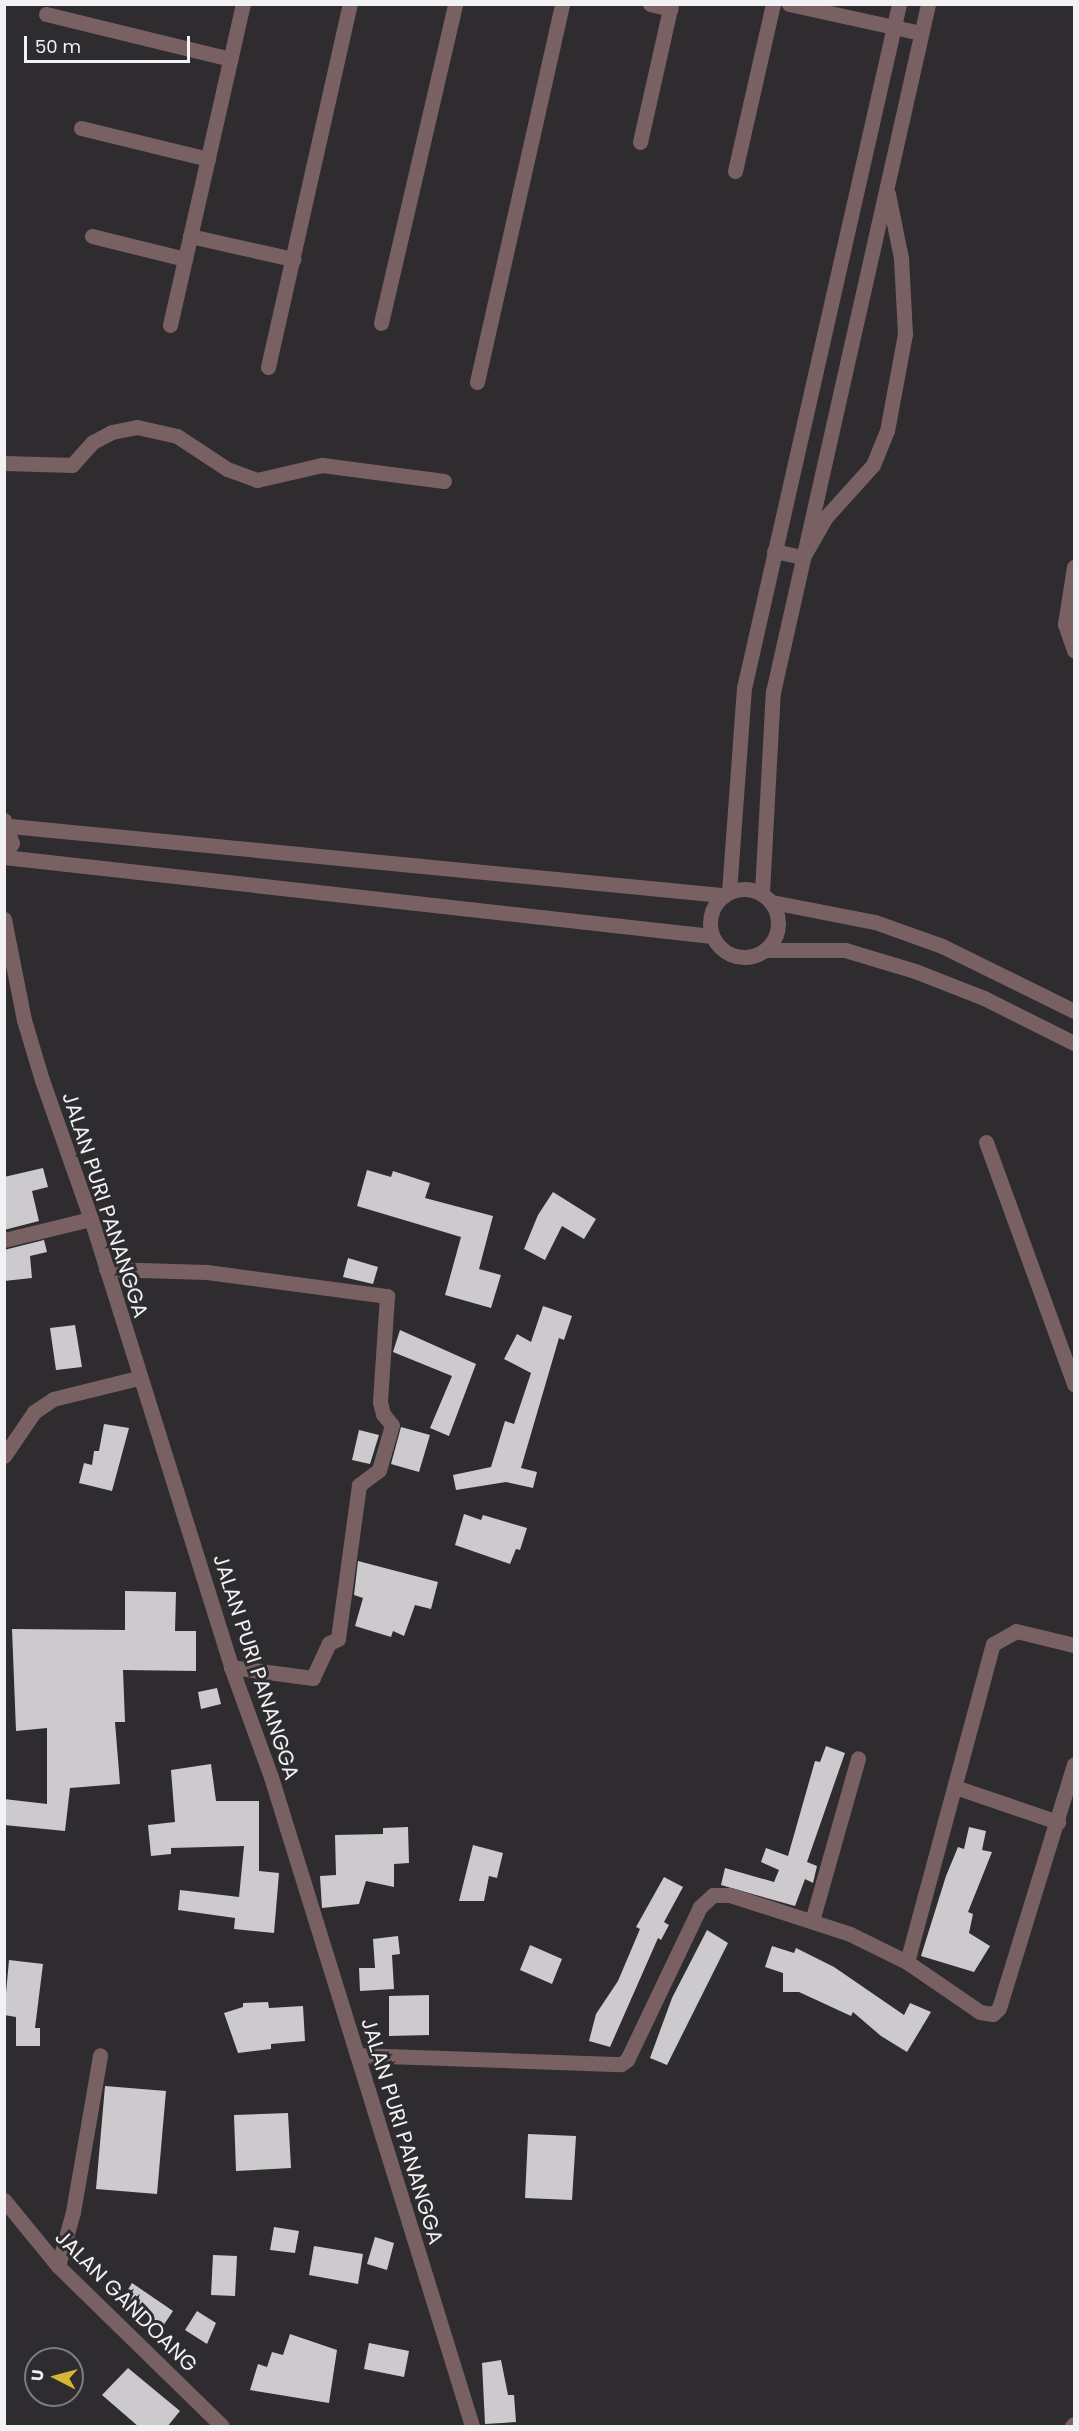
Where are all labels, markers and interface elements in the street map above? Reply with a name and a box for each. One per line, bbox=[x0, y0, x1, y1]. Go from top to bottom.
scale bar bbox=[27, 24, 194, 62]
text: 50 m bbox=[35, 34, 81, 59]
street label: JALAN PURI PANANGGA bbox=[57, 1089, 153, 1321]
street label: JALAN PURI PANANGGA bbox=[208, 1551, 304, 1783]
street label: JALAN PURI PANANGGA bbox=[356, 2015, 448, 2247]
street label: JALAN GANDOANG bbox=[50, 2225, 202, 2377]
north arrow bbox=[24, 2347, 84, 2407]
text: U bbox=[26, 2368, 50, 2382]

